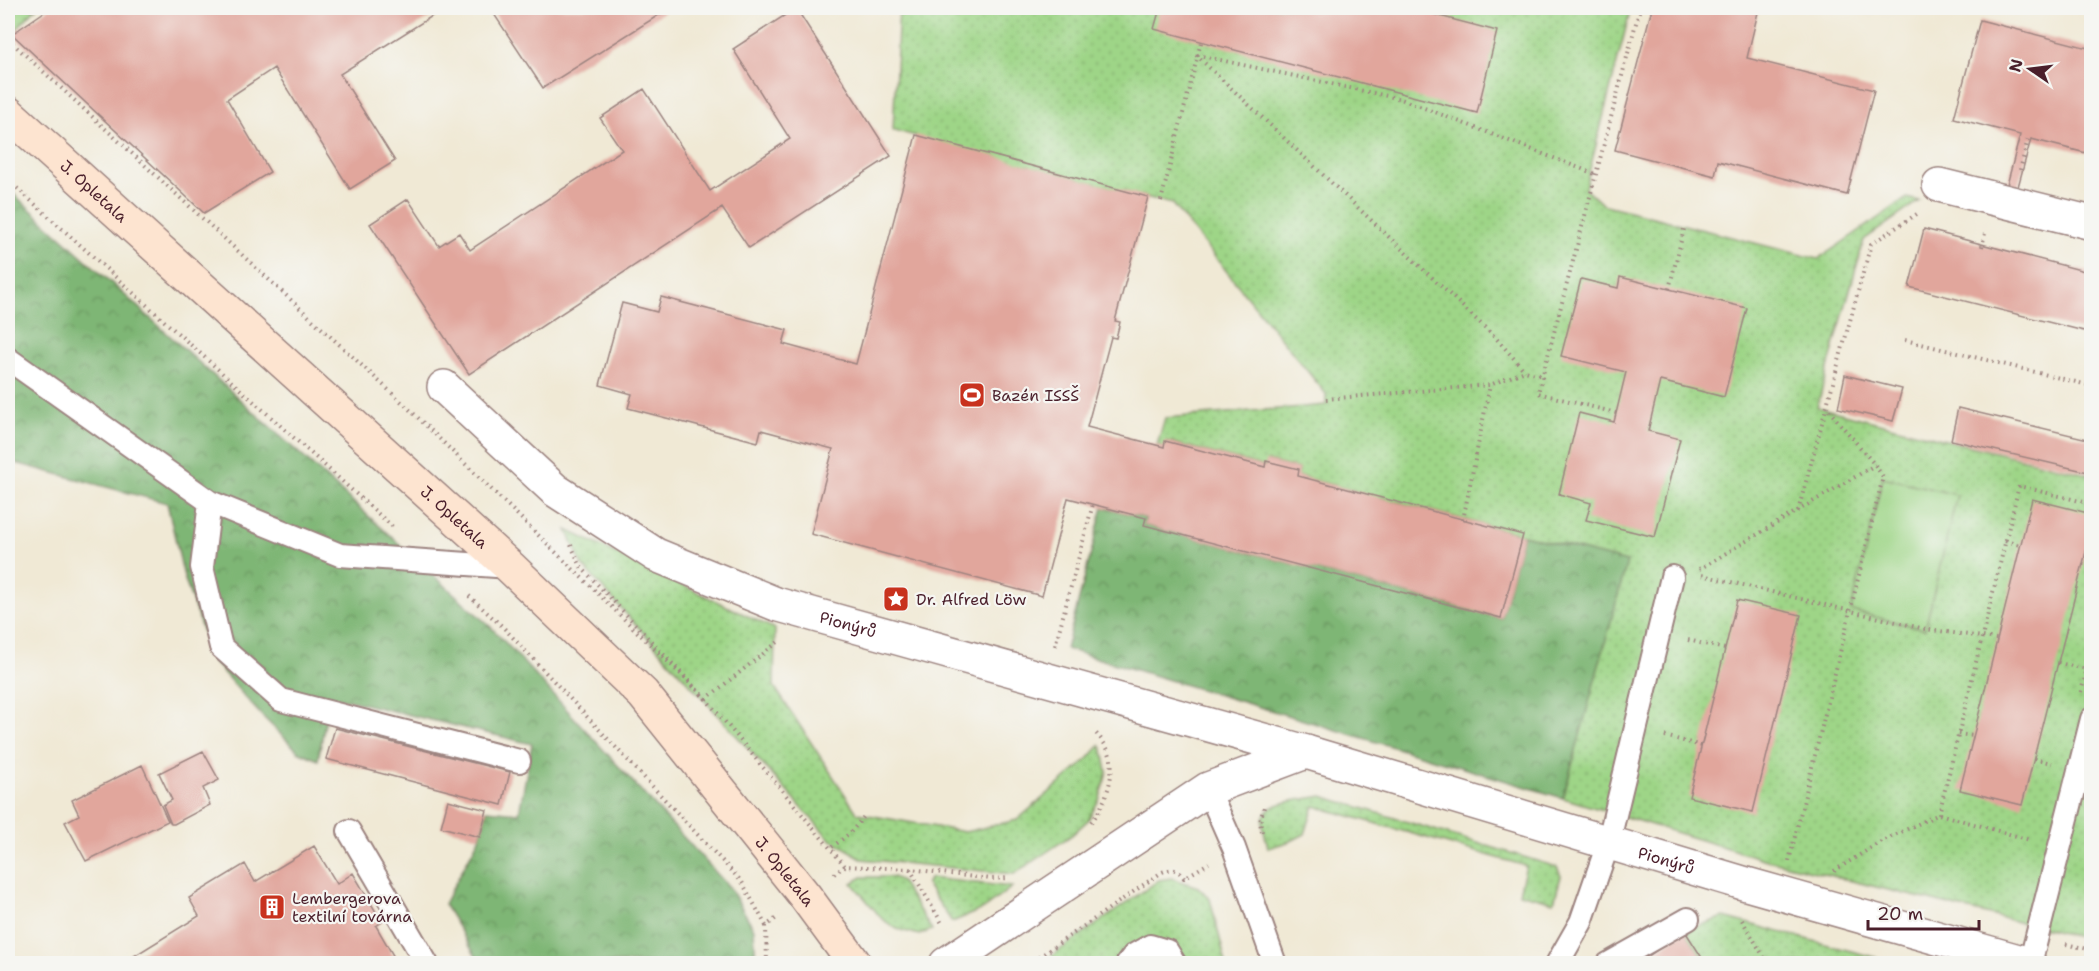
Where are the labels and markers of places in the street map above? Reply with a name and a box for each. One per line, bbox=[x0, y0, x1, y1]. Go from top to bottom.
sports icon: Bazén ISSŠ bbox=[957, 380, 987, 410]
place label: Bazén ISSŠ bbox=[992, 385, 1079, 406]
place icon: Dr. Alfred Löw bbox=[881, 584, 911, 614]
place label: Dr. Alfred Löw bbox=[916, 589, 1027, 610]
place label: Lembergerova textilní továrna bbox=[292, 888, 412, 927]
building icon: Lembergerova textilní továrna bbox=[257, 892, 287, 922]

